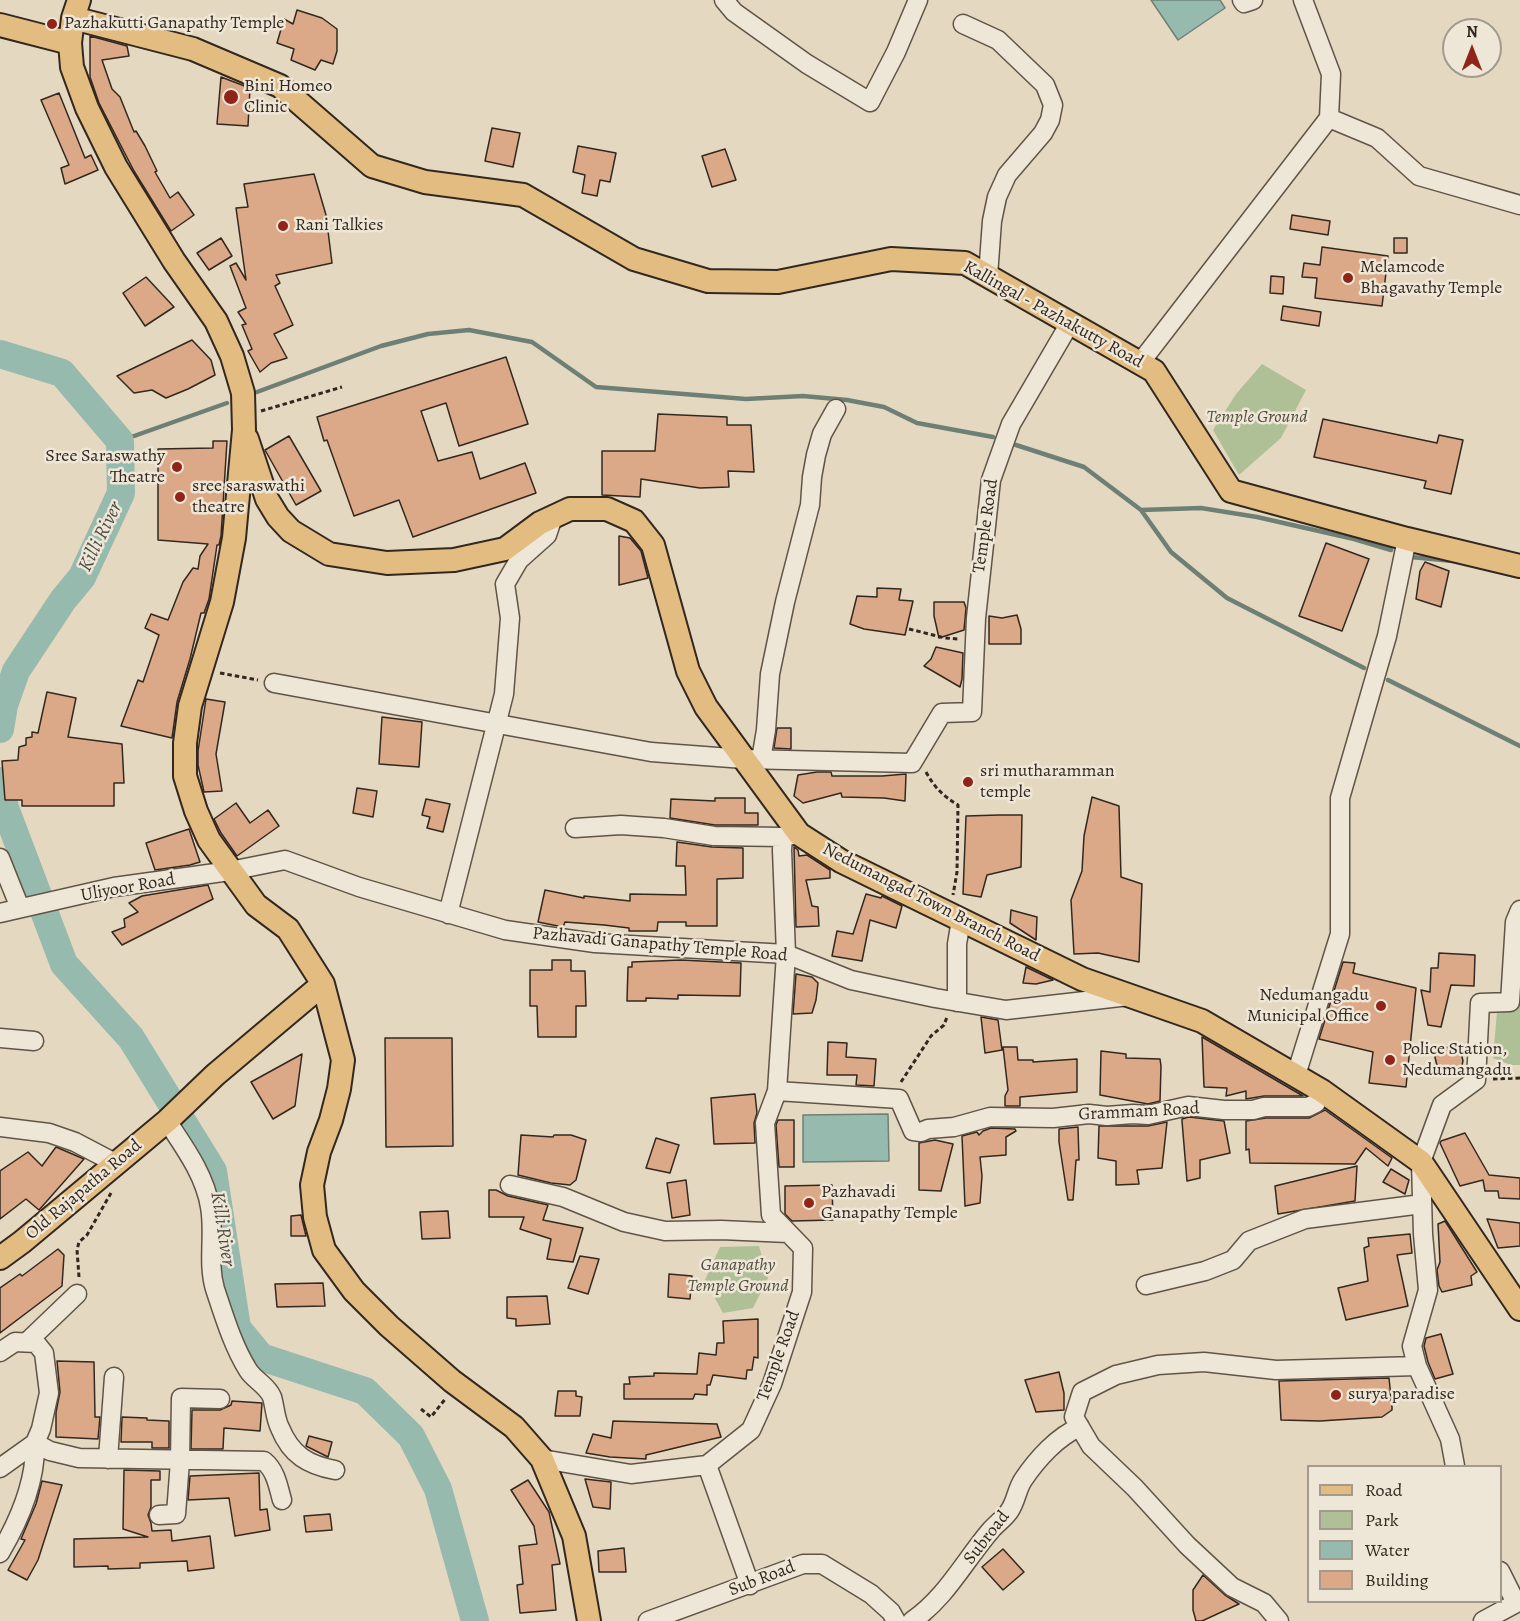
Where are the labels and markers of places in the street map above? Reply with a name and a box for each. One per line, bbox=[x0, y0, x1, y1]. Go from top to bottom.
place label: Pazhakutti Ganapathy Temple bbox=[64, 13, 284, 35]
marker: Pazhakutti Ganapathy Temple bbox=[45, 17, 59, 31]
place label: Bini Homeo Clinic bbox=[244, 76, 332, 118]
marker: Bini Homeo Clinic bbox=[222, 88, 240, 106]
place label: Rani Talkies bbox=[295, 215, 384, 237]
marker: Rani Talkies bbox=[276, 219, 290, 233]
place label: Melamcode Bhagavathy Temple bbox=[1360, 257, 1502, 300]
marker: Melamcode Bhagavathy Temple bbox=[1341, 271, 1355, 285]
place label: Sree Saraswathy Theatre bbox=[45, 446, 165, 488]
marker: Sree Saraswathy Theatre bbox=[170, 460, 184, 474]
place label: sree saraswathi theatre bbox=[192, 476, 305, 518]
marker: sree saraswathi theatre bbox=[173, 490, 187, 504]
place label: sri mutharamman temple bbox=[980, 761, 1115, 804]
marker: sri mutharamman temple bbox=[961, 775, 975, 789]
place label: Nedumangadu Municipal Office bbox=[1247, 985, 1369, 1028]
marker: Nedumangadu Municipal Office bbox=[1374, 999, 1388, 1013]
place label: Police Station, Nedumangadu bbox=[1402, 1039, 1512, 1082]
marker: Police Station, Nedumangadu bbox=[1383, 1053, 1397, 1067]
place label: Pazhavadi Ganapathy Temple bbox=[821, 1182, 958, 1224]
marker: Pazhavadi Ganapathy Temple bbox=[802, 1196, 816, 1210]
place label: surya paradise bbox=[1348, 1384, 1455, 1406]
marker: surya paradise bbox=[1329, 1388, 1343, 1402]

